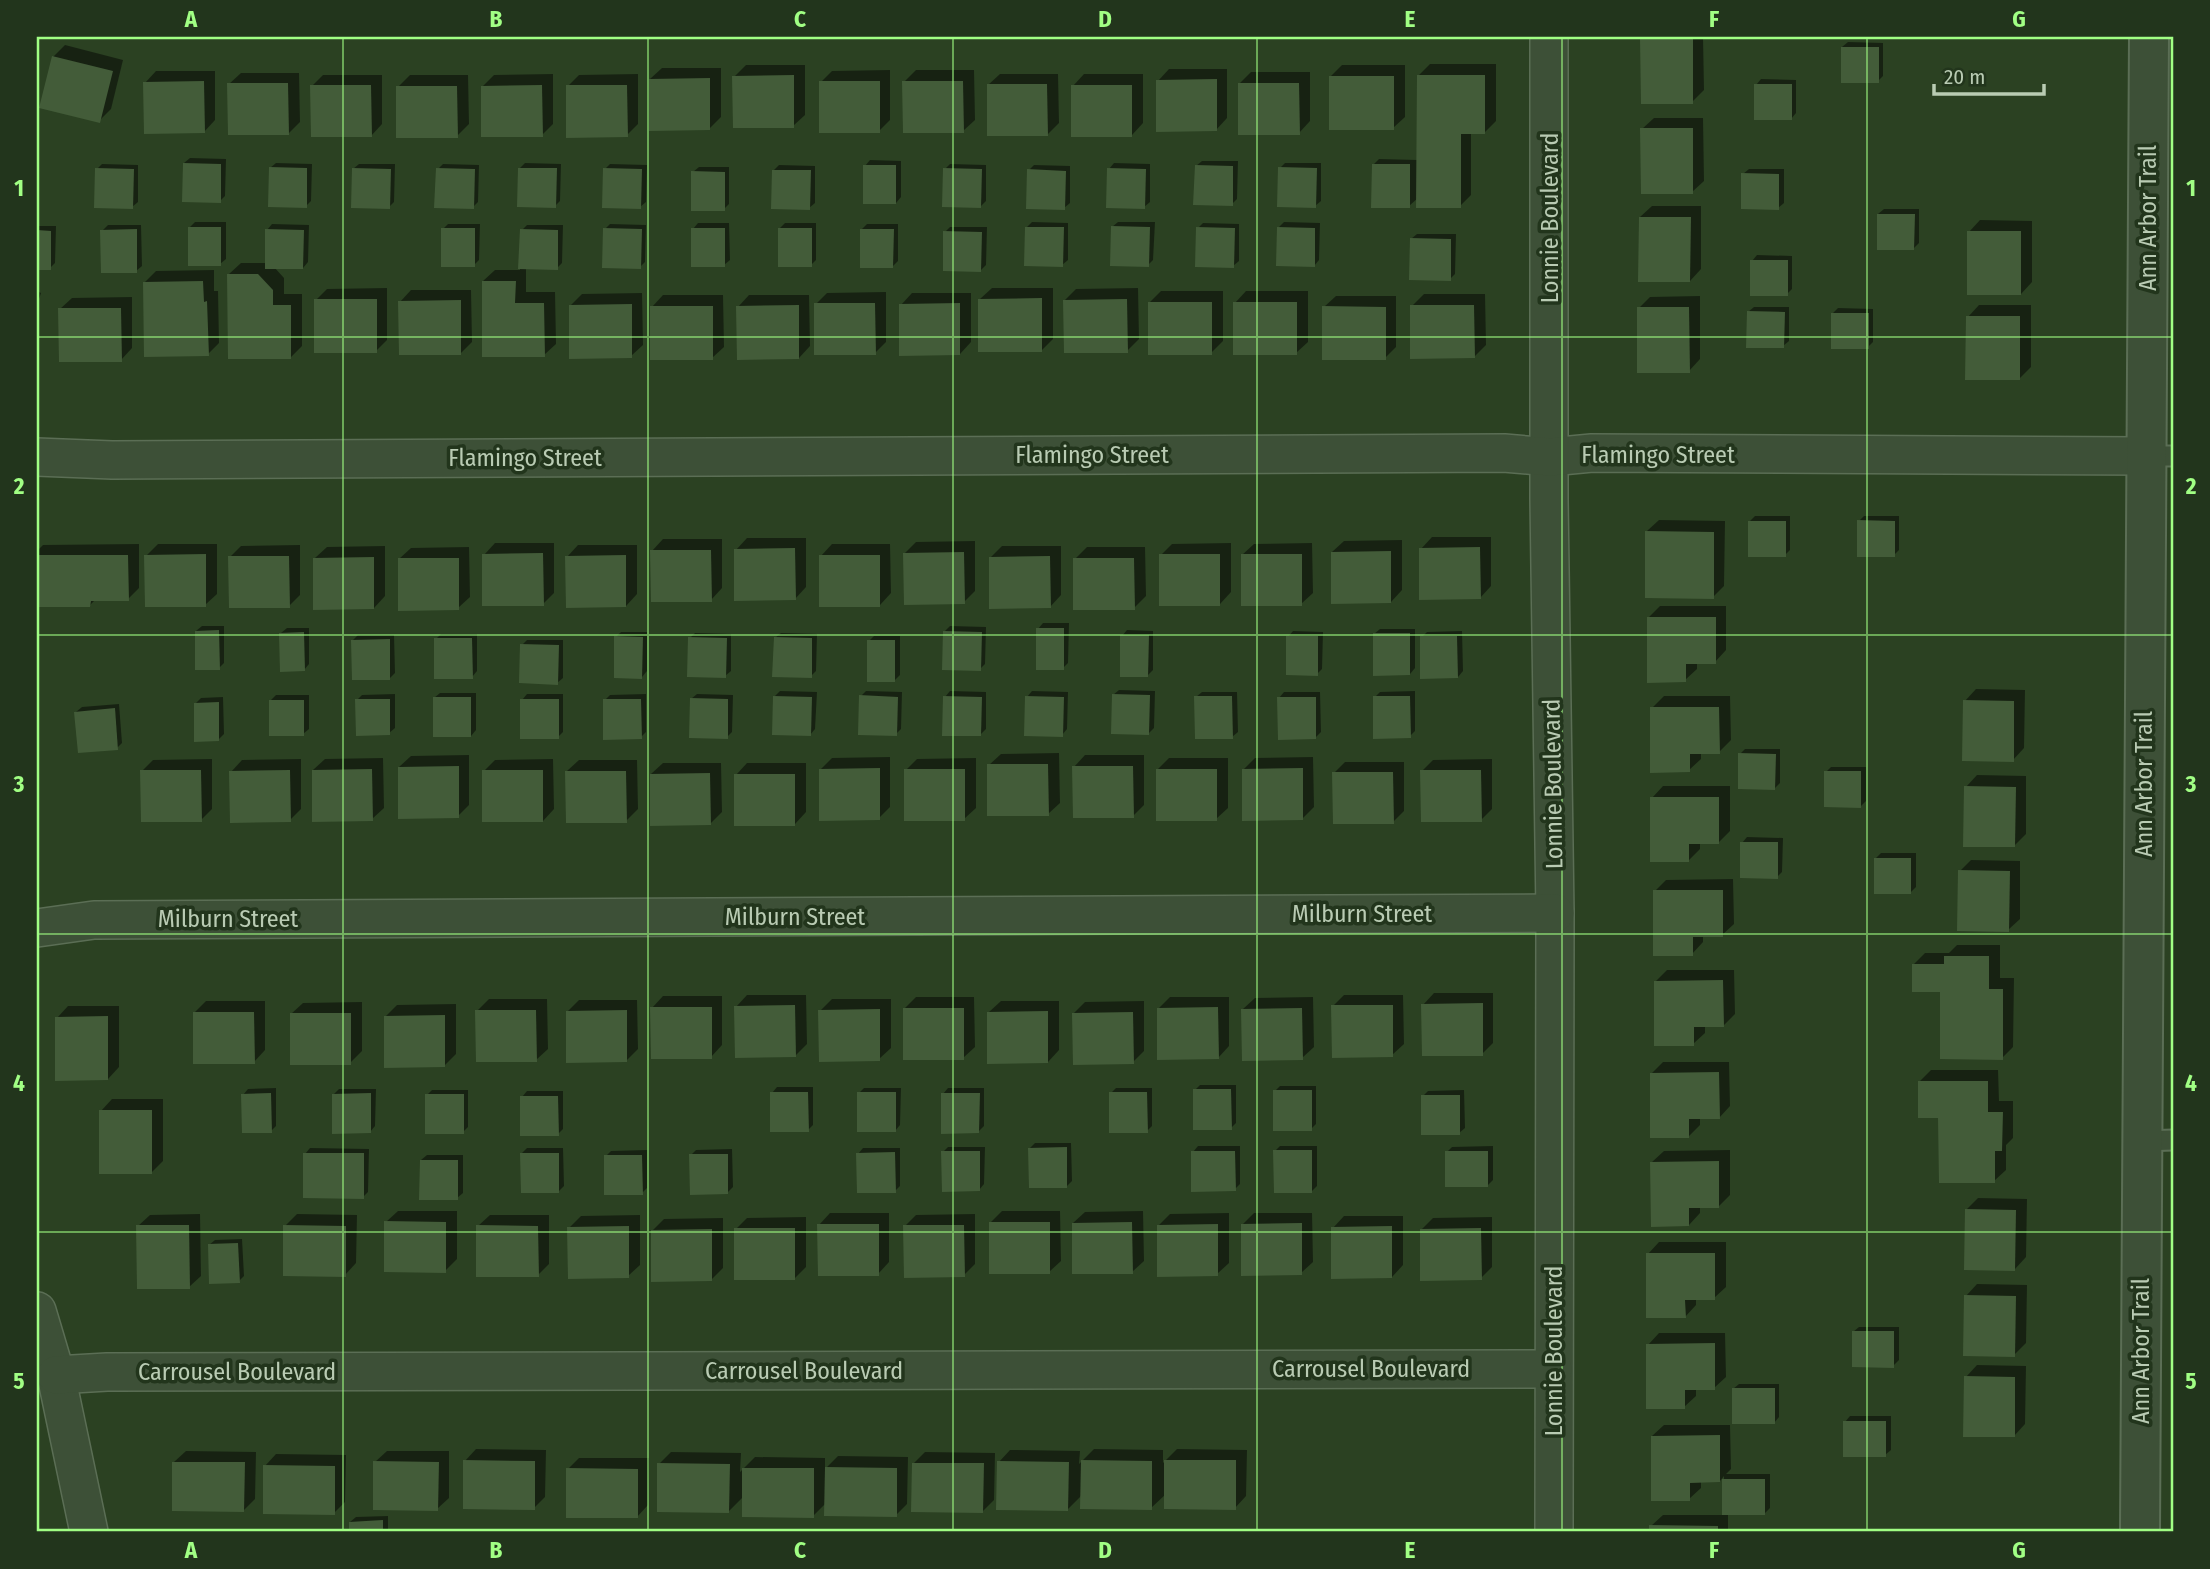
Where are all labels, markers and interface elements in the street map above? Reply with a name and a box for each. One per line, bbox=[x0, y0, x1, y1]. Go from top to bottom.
text: A bbox=[184, 5, 198, 33]
text: B bbox=[490, 5, 503, 33]
text: C bbox=[794, 5, 806, 33]
text: D bbox=[1098, 5, 1112, 33]
text: E bbox=[1405, 5, 1416, 33]
text: F bbox=[1709, 5, 1719, 33]
text: G bbox=[2012, 5, 2026, 33]
scale bar bbox=[1934, 52, 2044, 96]
text: 20 m bbox=[1944, 64, 1985, 90]
street label: Lonnie Boulevard bbox=[1536, 133, 1564, 303]
street label: Ann Arbor Trail bbox=[2134, 145, 2162, 291]
text: 1 bbox=[14, 174, 24, 202]
text: 1 bbox=[2186, 174, 2196, 202]
street label: Flamingo Street bbox=[1015, 441, 1169, 469]
street label: Flamingo Street bbox=[1581, 441, 1735, 469]
street label: Flamingo Street bbox=[448, 444, 602, 472]
text: 2 bbox=[13, 472, 25, 500]
text: 2 bbox=[2185, 472, 2197, 500]
street label: Lonnie Boulevard bbox=[1538, 699, 1568, 869]
street label: Ann Arbor Trail bbox=[2130, 711, 2158, 857]
text: 3 bbox=[13, 770, 25, 798]
text: 3 bbox=[2185, 770, 2197, 798]
street label: Milburn Street bbox=[1292, 900, 1432, 928]
street label: Milburn Street bbox=[725, 903, 865, 931]
street label: Milburn Street bbox=[158, 905, 298, 933]
text: 4 bbox=[13, 1069, 25, 1097]
text: 4 bbox=[2185, 1069, 2197, 1097]
street label: Lonnie Boulevard bbox=[1540, 1266, 1568, 1436]
street label: Ann Arbor Trail bbox=[2127, 1278, 2155, 1424]
street label: Carrousel Boulevard bbox=[1272, 1355, 1470, 1383]
street label: Carrousel Boulevard bbox=[705, 1357, 903, 1385]
street label: Carrousel Boulevard bbox=[138, 1358, 336, 1386]
text: 5 bbox=[13, 1367, 25, 1395]
text: 5 bbox=[2185, 1367, 2197, 1395]
text: A bbox=[184, 1536, 198, 1564]
text: B bbox=[490, 1536, 503, 1564]
text: C bbox=[794, 1536, 806, 1564]
text: D bbox=[1098, 1536, 1112, 1564]
text: E bbox=[1405, 1536, 1416, 1564]
text: F bbox=[1709, 1536, 1719, 1564]
text: G bbox=[2012, 1536, 2026, 1564]

